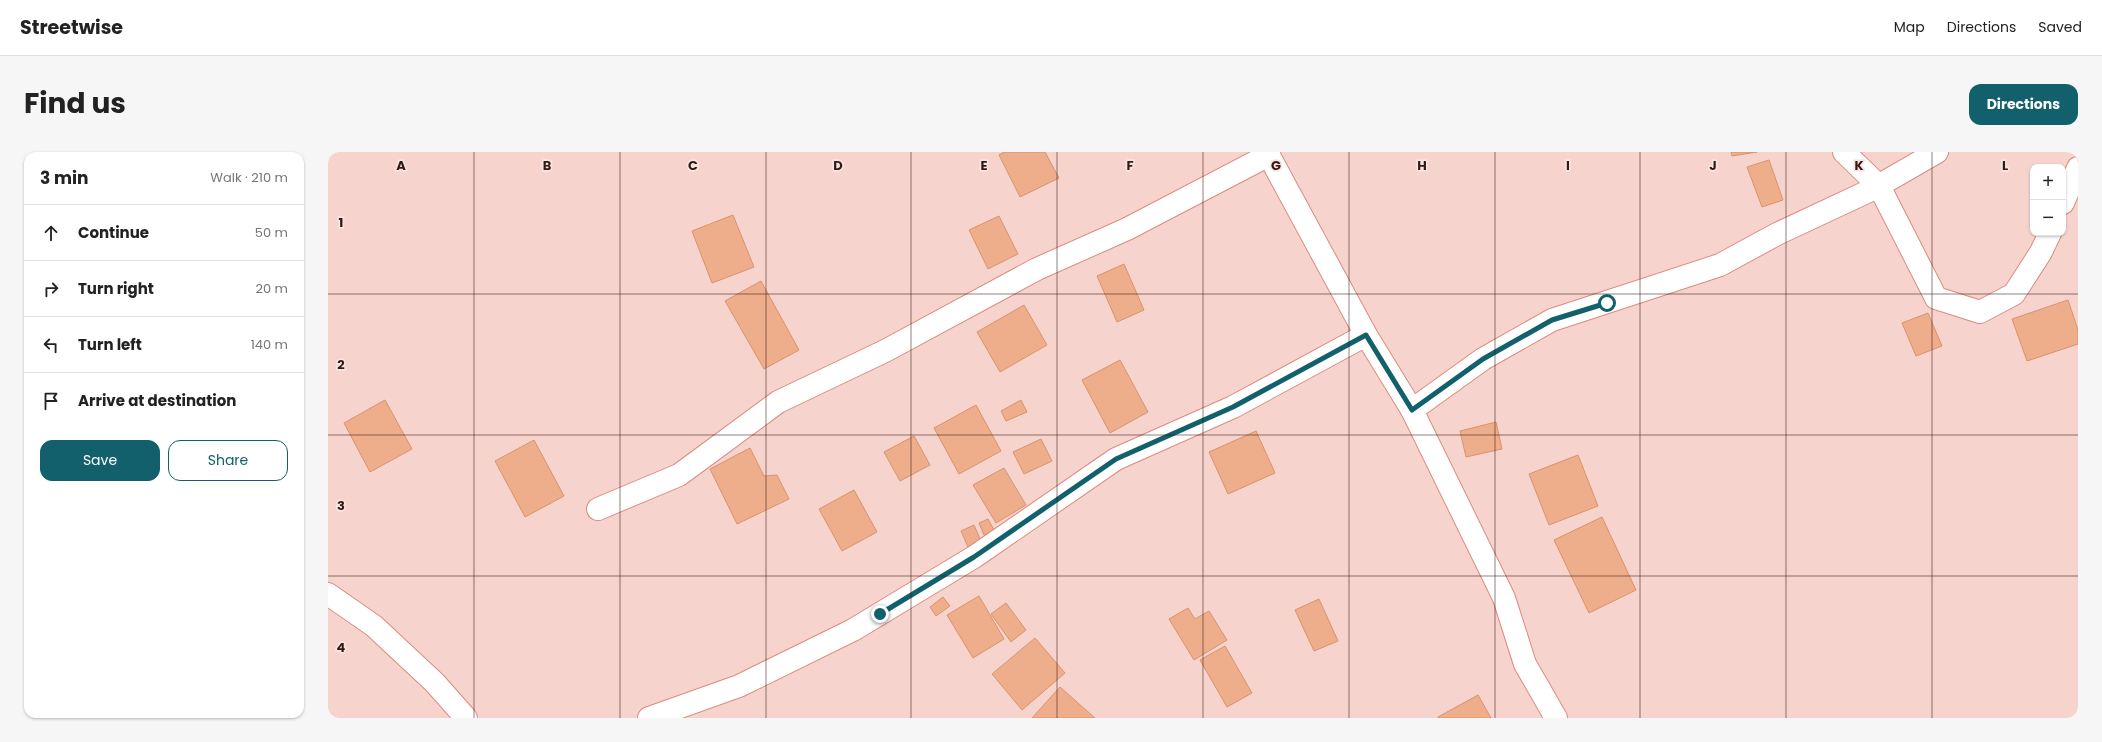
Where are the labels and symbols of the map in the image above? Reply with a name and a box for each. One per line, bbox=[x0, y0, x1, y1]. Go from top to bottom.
text: A bbox=[396, 156, 406, 175]
text: B bbox=[543, 156, 552, 175]
text: C bbox=[688, 156, 698, 175]
text: D bbox=[833, 156, 843, 175]
text: E bbox=[980, 156, 988, 175]
text: F bbox=[1126, 156, 1134, 175]
text: G bbox=[1271, 156, 1281, 175]
text: H bbox=[1417, 156, 1427, 175]
text: I bbox=[1566, 156, 1570, 175]
text: J bbox=[1709, 156, 1717, 175]
text: K bbox=[1854, 156, 1864, 175]
text: L bbox=[2002, 156, 2008, 175]
text: 1 bbox=[339, 213, 343, 232]
route start bbox=[1598, 294, 1616, 312]
text: 2 bbox=[337, 355, 345, 374]
text: 3 bbox=[337, 496, 345, 515]
route end bbox=[871, 605, 889, 623]
text: 4 bbox=[337, 638, 346, 657]

